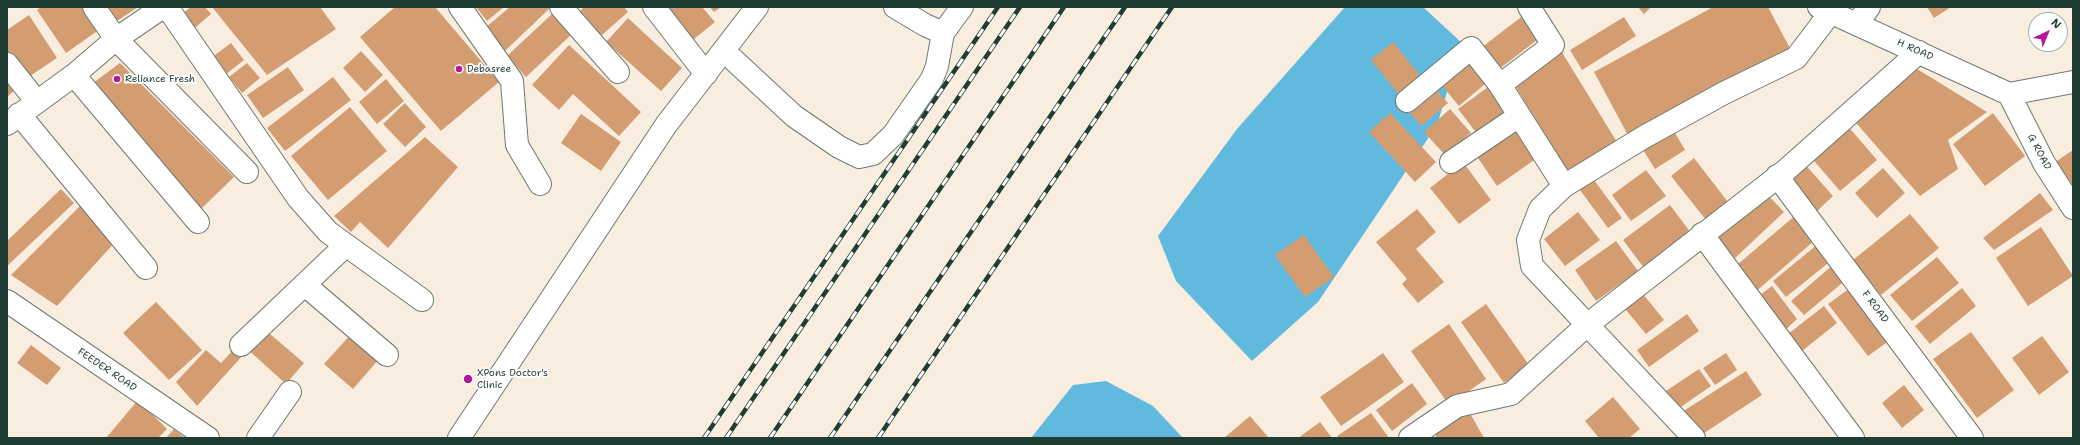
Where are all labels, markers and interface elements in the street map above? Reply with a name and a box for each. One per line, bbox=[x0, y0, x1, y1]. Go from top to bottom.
north arrow bbox=[2028, 12, 2068, 52]
text: N bbox=[2048, 15, 2064, 32]
street label: H ROAD bbox=[1895, 37, 1935, 63]
place label: Debasree bbox=[467, 63, 511, 75]
marker: Debasree bbox=[454, 64, 464, 74]
place label: Reliance Fresh bbox=[125, 73, 195, 85]
marker: Reliance Fresh bbox=[112, 74, 122, 84]
street label: G ROAD bbox=[2025, 132, 2053, 172]
street label: F ROAD bbox=[1859, 289, 1891, 325]
street label: FEEDER ROAD bbox=[75, 346, 139, 394]
place label: XPons Doctor's Clinic bbox=[477, 367, 548, 390]
marker: XPons Doctor's Clinic bbox=[462, 373, 474, 385]

